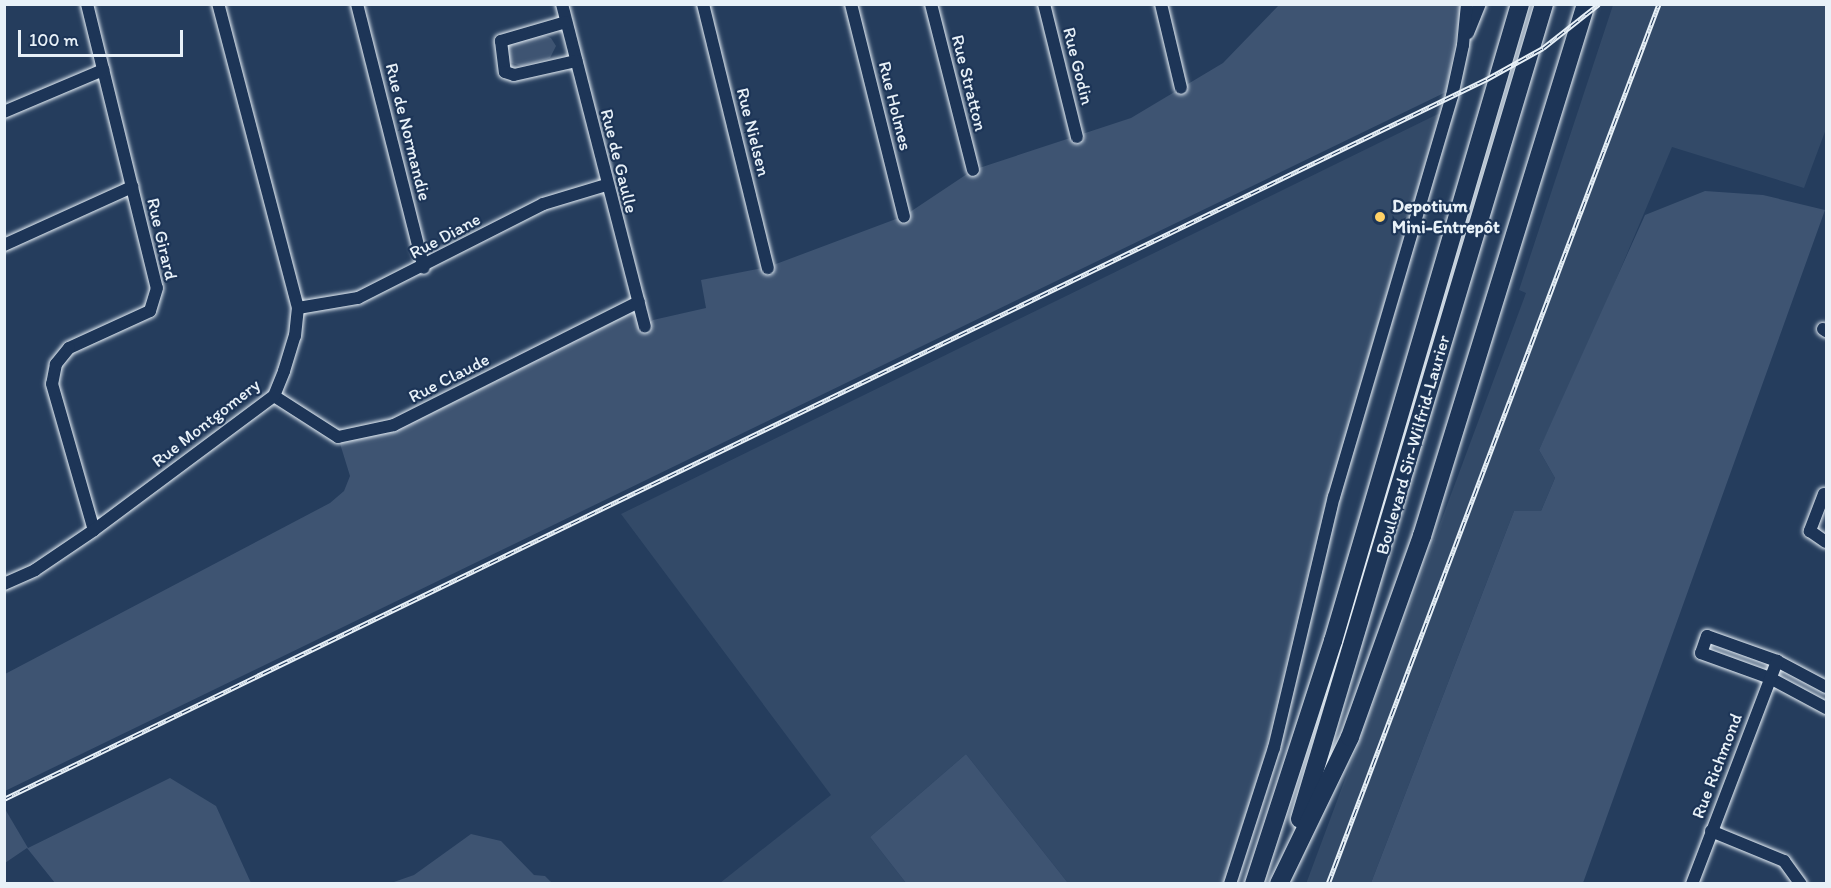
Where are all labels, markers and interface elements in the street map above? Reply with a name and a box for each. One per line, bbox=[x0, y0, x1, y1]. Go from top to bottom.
scale bar bbox=[21, 18, 186, 56]
street label: Rue Godin bbox=[1058, 25, 1098, 107]
text: 100 m bbox=[29, 29, 79, 51]
street label: Rue Stratton bbox=[947, 33, 991, 133]
street label: Rue Holmes bbox=[873, 59, 917, 153]
street label: Rue de Normandie bbox=[380, 61, 436, 203]
street label: Rue Nielsen bbox=[732, 85, 774, 179]
street label: Rue de Gaulle bbox=[596, 107, 642, 215]
street label: Rue Girard bbox=[142, 196, 182, 282]
place label: Depotium Mini-Entrepôt bbox=[1392, 196, 1500, 238]
street label: Rue Diane bbox=[406, 208, 484, 264]
marker: Depotium Mini-Entrepôt bbox=[1373, 210, 1387, 224]
street label: Boulevard Sir-Wilfrid-Laurier bbox=[1371, 332, 1455, 558]
street label: Rue Claude bbox=[405, 348, 493, 408]
street label: Rue Montgomery bbox=[148, 374, 264, 472]
street label: Rue Richmond bbox=[1687, 710, 1747, 822]

